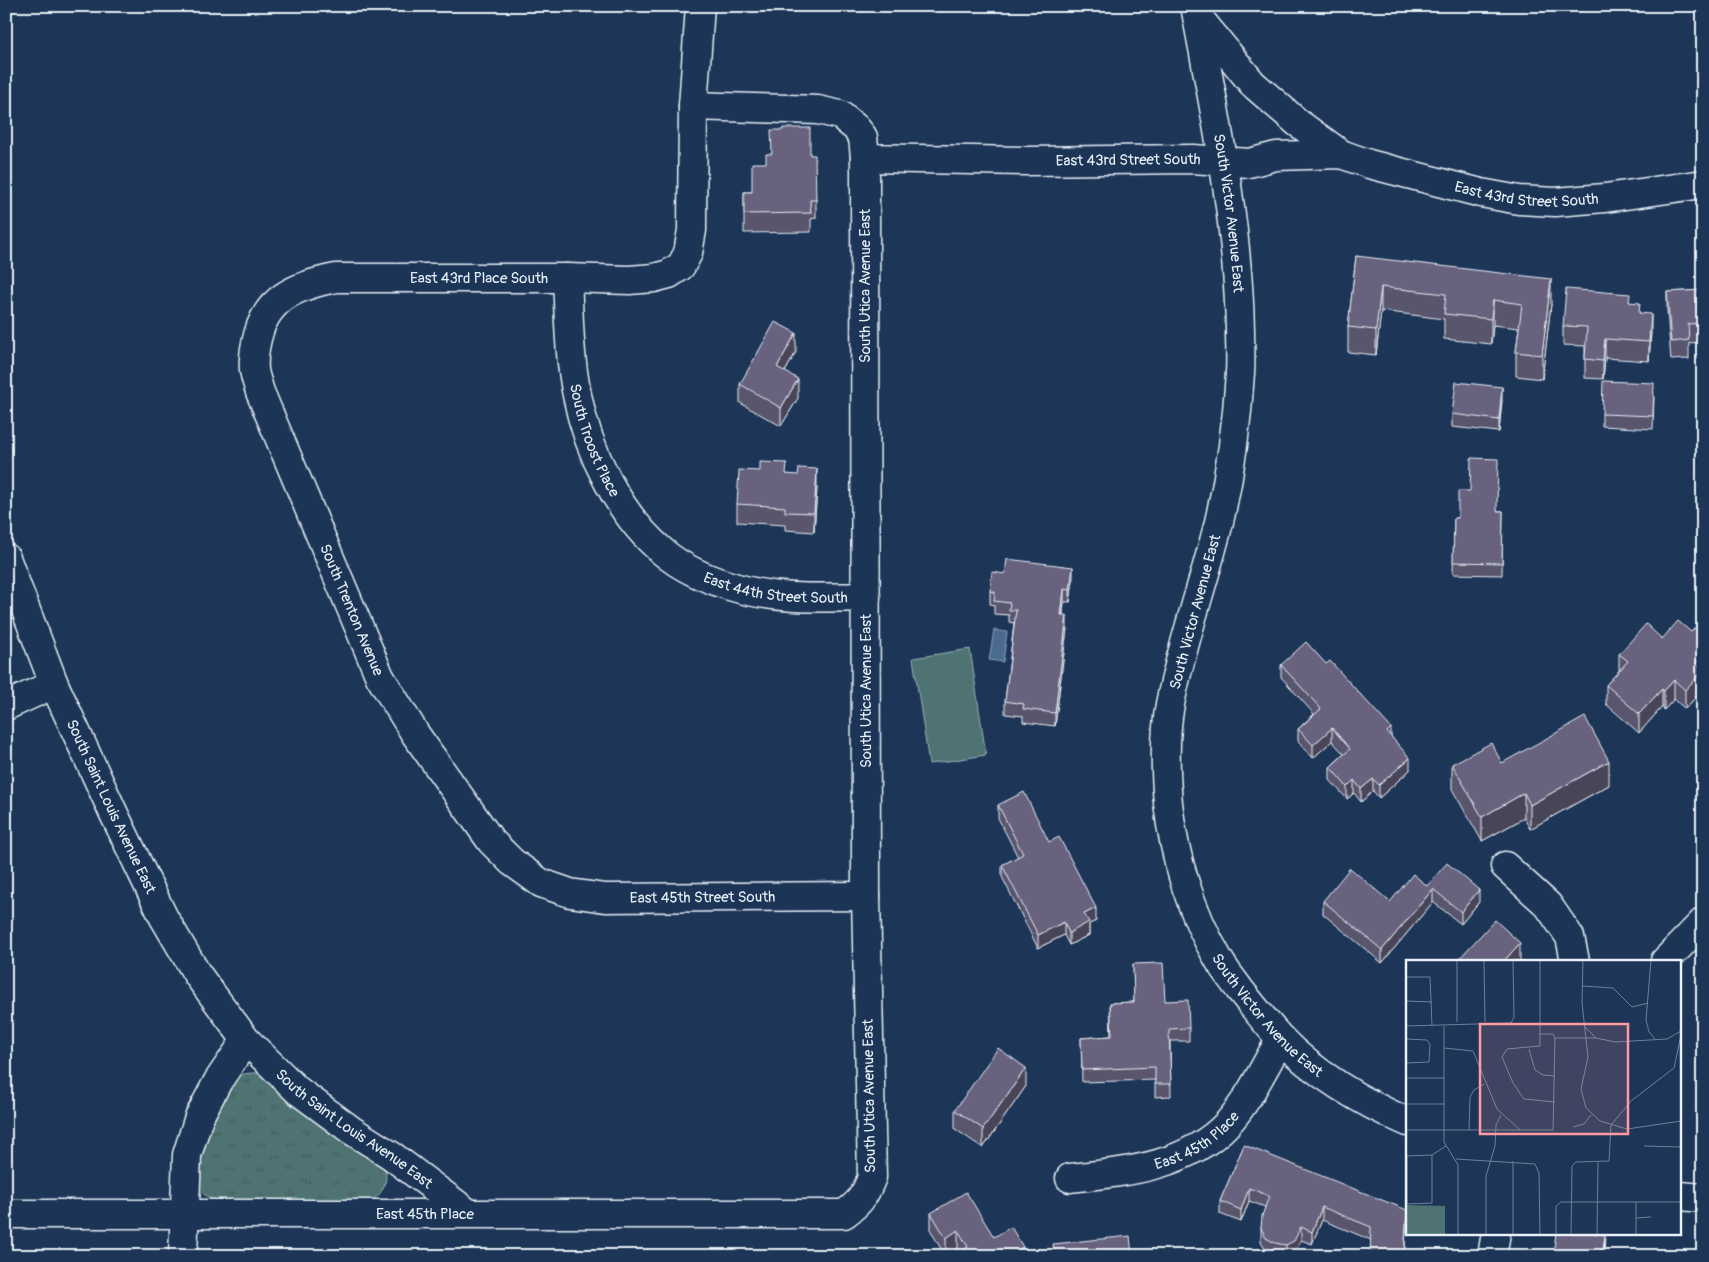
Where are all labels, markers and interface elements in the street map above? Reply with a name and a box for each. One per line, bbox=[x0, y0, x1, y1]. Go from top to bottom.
street label: South Victor Avenue East bbox=[1209, 132, 1248, 294]
street label: East 43rd Street South bbox=[1056, 150, 1201, 171]
street label: East 43rd Street South bbox=[1453, 178, 1599, 212]
street label: South Utica Avenue East bbox=[856, 208, 875, 363]
street label: East 43rd Place South bbox=[410, 269, 548, 288]
street label: South Troost Place bbox=[565, 382, 624, 501]
street label: South Victor Avenue East bbox=[1166, 532, 1226, 692]
street label: South Trenton Avenue bbox=[315, 541, 388, 679]
street label: East 44th Street South bbox=[701, 568, 848, 608]
street label: South Utica Avenue East bbox=[857, 613, 876, 768]
street label: South Saint Louis Avenue East bbox=[62, 717, 160, 898]
street label: East 45th Street South bbox=[630, 888, 775, 908]
street label: South Victor Avenue East bbox=[1207, 950, 1327, 1082]
inset map bbox=[1406, 960, 1682, 1234]
street label: South Utica Avenue East bbox=[859, 1018, 880, 1173]
street label: South Saint Louis Avenue East bbox=[271, 1065, 437, 1194]
street label: East 45th Place bbox=[1152, 1107, 1244, 1174]
street label: East 45th Place bbox=[376, 1205, 475, 1224]

